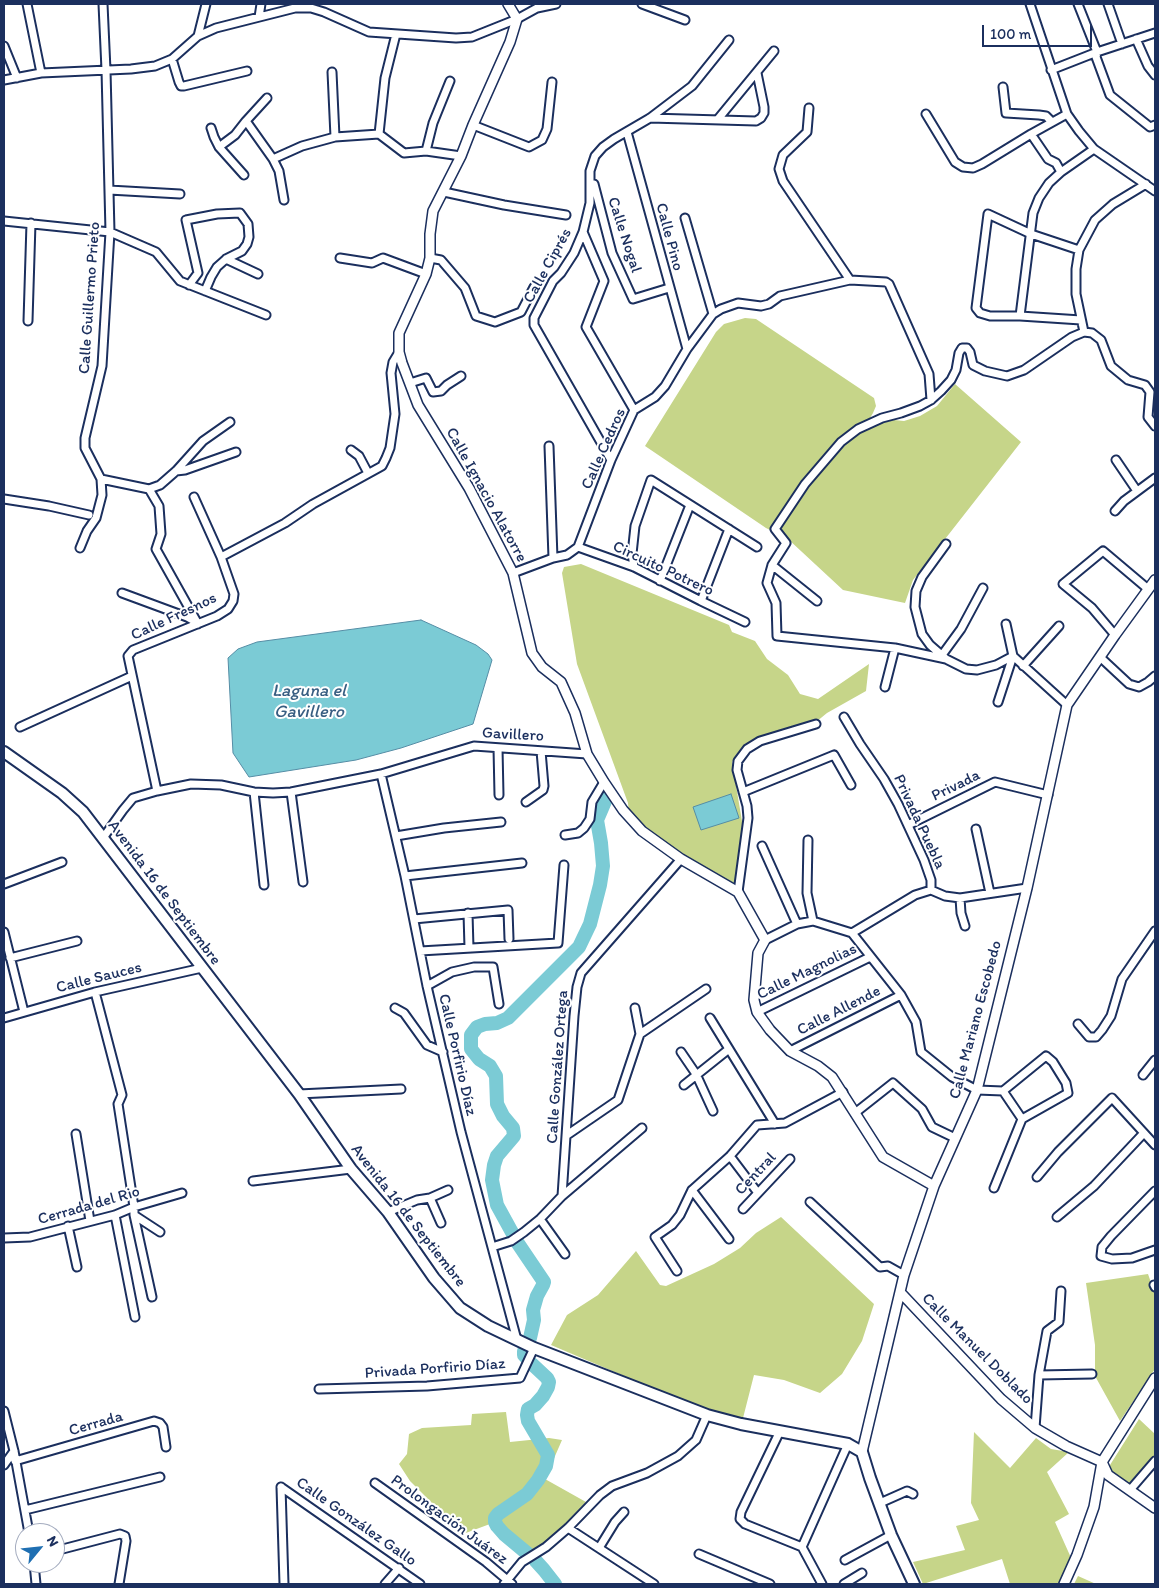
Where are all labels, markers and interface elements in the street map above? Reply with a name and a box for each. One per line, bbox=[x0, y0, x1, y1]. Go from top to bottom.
scale bar bbox=[984, 15, 1094, 47]
text: 100 m bbox=[990, 25, 1031, 43]
street label: Calle Nogal bbox=[603, 195, 645, 275]
street label: Calle Pino bbox=[651, 201, 687, 273]
street label: Calle Guillermo Prieto bbox=[75, 221, 105, 375]
street label: Calle Ciprés bbox=[520, 225, 576, 307]
street label: Calle Cedros bbox=[578, 405, 630, 493]
street label: Calle Ignacio Alatorre bbox=[441, 424, 531, 566]
street label: Circuito Potrero bbox=[609, 537, 717, 601]
street label: Calle Fresnos bbox=[128, 589, 220, 645]
water label: Laguna el Gavillero bbox=[272, 680, 346, 722]
street label: Gavillero bbox=[481, 724, 545, 746]
street label: Privada bbox=[928, 766, 984, 806]
street label: Privada Puebla bbox=[889, 772, 949, 872]
street label: Avenida 16 de Septiembre bbox=[103, 817, 225, 969]
street label: Calle Mariano Escobedo bbox=[946, 939, 1006, 1101]
street label: Calle Magnolias bbox=[754, 940, 860, 1004]
street label: Calle Sauces bbox=[54, 958, 144, 998]
street label: Calle Allende bbox=[794, 982, 884, 1040]
street label: Calle González Ortega bbox=[543, 990, 573, 1144]
street label: Calle Porfirio Díaz bbox=[434, 992, 480, 1118]
street label: Avenida 16 de Septiembre bbox=[346, 1141, 470, 1291]
street label: Central bbox=[731, 1149, 781, 1199]
street label: Cerrada del Rio bbox=[36, 1182, 142, 1230]
street label: Calle Manuel Doblado bbox=[917, 1289, 1037, 1409]
street label: Privada Porfirio Díaz bbox=[364, 1355, 506, 1383]
street label: Cerrada bbox=[67, 1407, 125, 1441]
street label: Prolongación Juárez bbox=[387, 1471, 511, 1569]
street label: Calle González Gallo bbox=[292, 1473, 420, 1571]
north arrow bbox=[15, 1523, 65, 1573]
text: N bbox=[43, 1533, 63, 1549]

